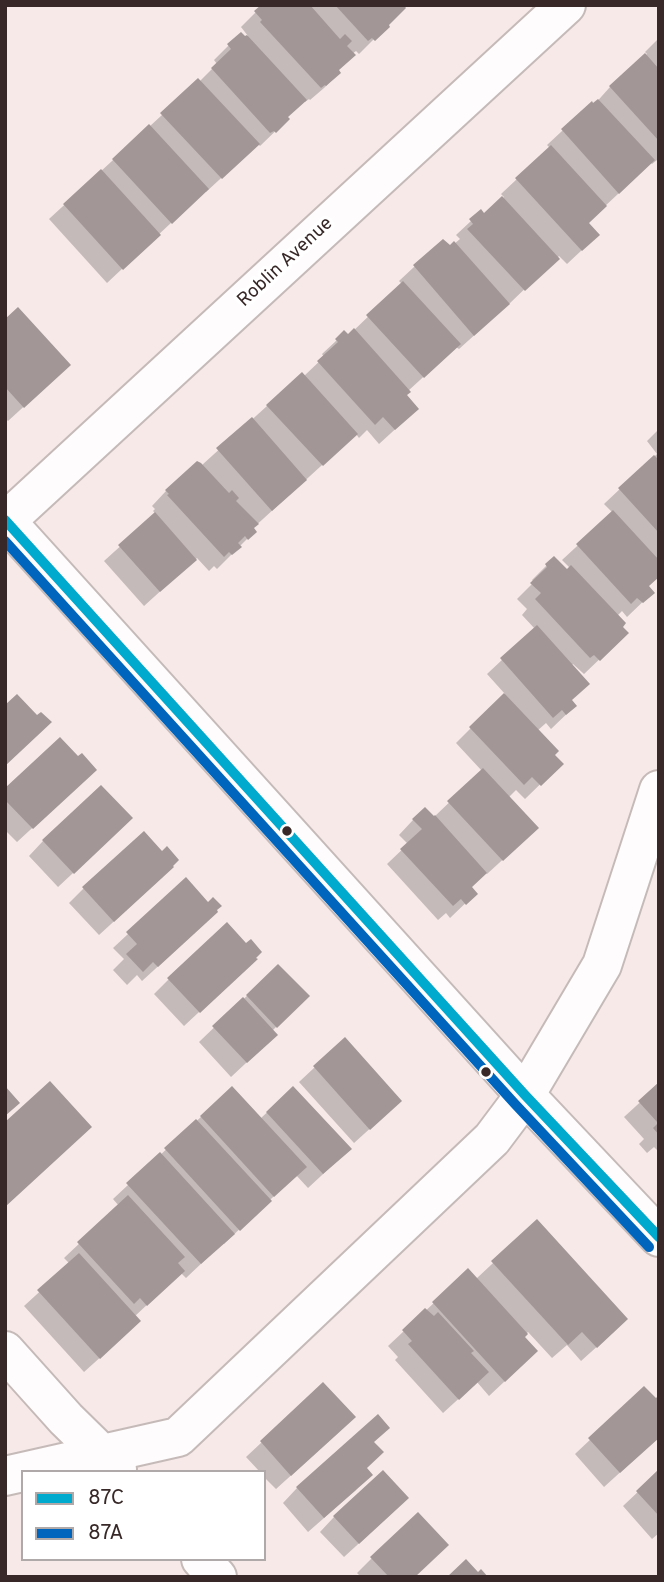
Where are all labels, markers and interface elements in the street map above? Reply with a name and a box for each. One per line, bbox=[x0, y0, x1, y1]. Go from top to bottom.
street label: Roblin Avenue bbox=[234, 213, 338, 313]
unlabelled marker bbox=[280, 824, 294, 838]
unlabelled marker bbox=[479, 1065, 493, 1079]
legend bbox=[21, 1470, 266, 1561]
text: 87C bbox=[88, 1485, 124, 1512]
text: 87A bbox=[88, 1520, 123, 1547]

